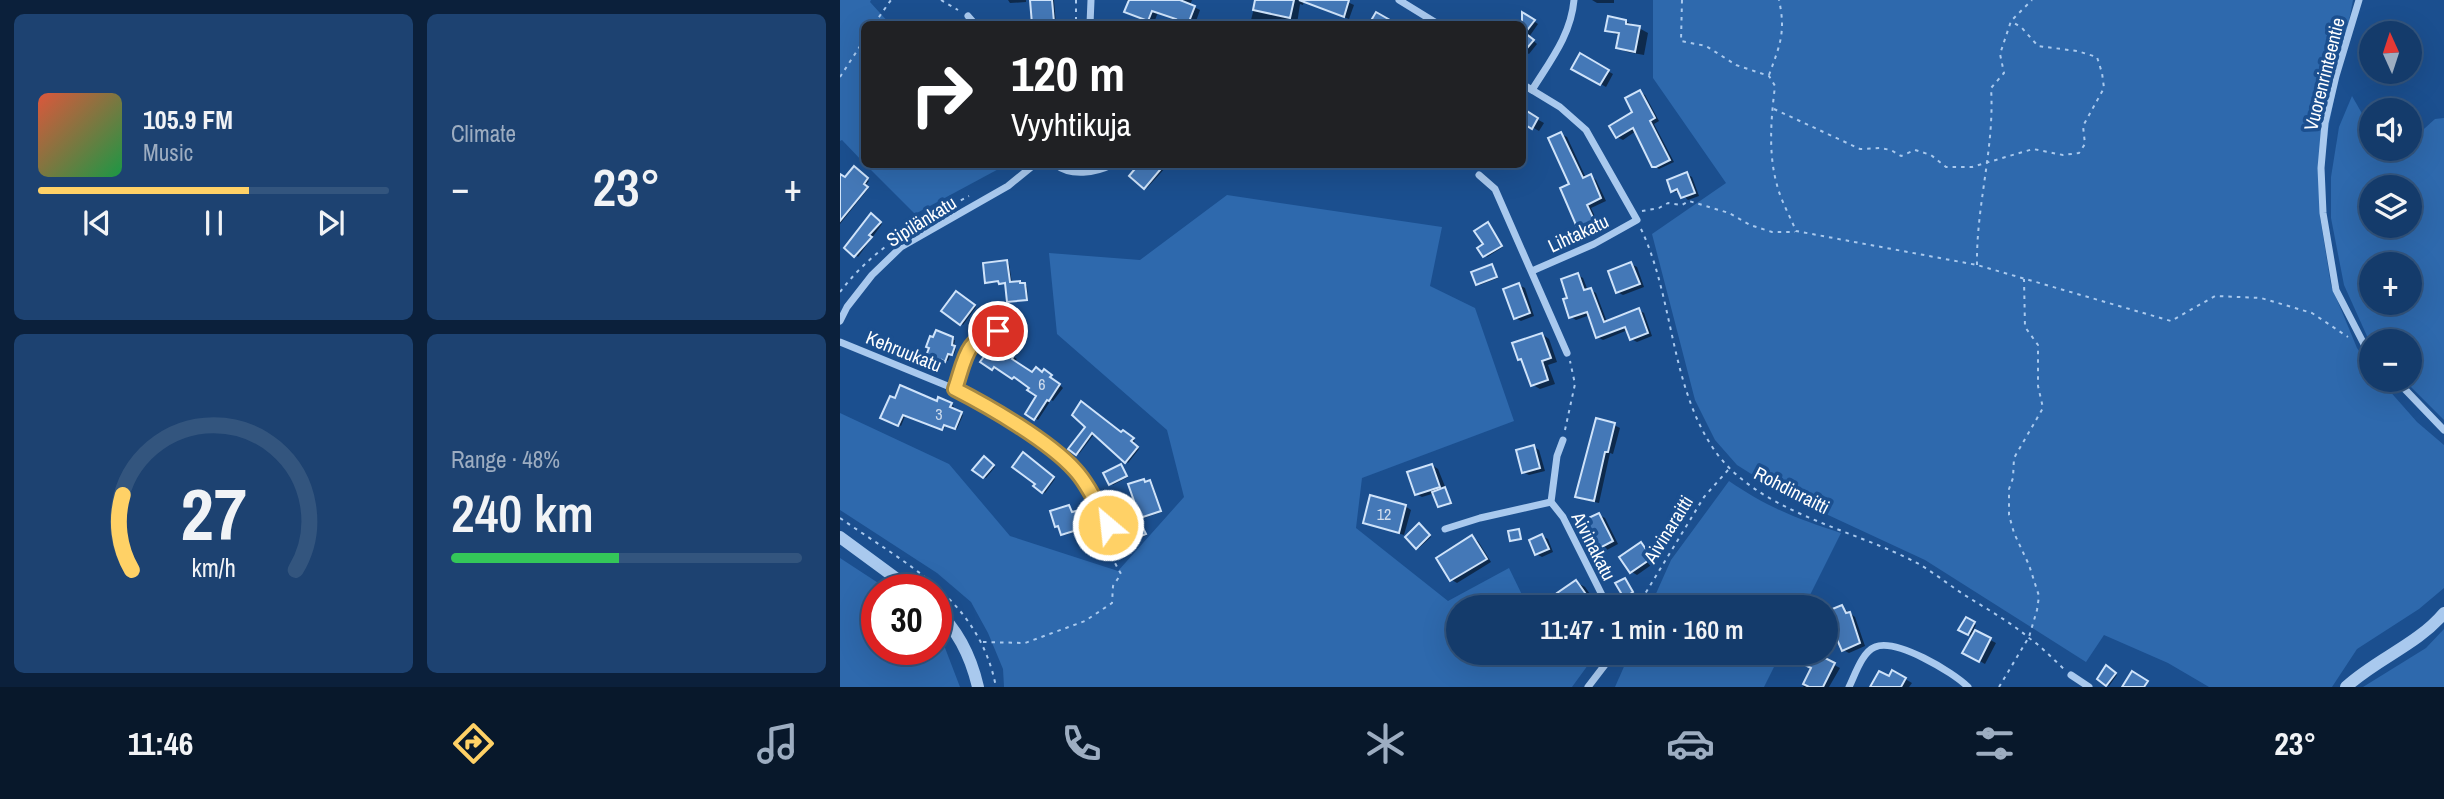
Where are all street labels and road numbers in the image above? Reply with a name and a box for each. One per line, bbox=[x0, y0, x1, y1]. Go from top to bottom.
street label: Vuorenrinteentie bbox=[2297, 15, 2351, 133]
street label: Sipilänkatu bbox=[881, 189, 961, 253]
street label: Lihtakatu bbox=[1543, 208, 1613, 258]
street label: Kehruukatu bbox=[862, 324, 946, 378]
street label: Rohdinraitti bbox=[1750, 460, 1834, 520]
street label: Aivinaraitti bbox=[1636, 490, 1699, 569]
street label: Aivinakatu bbox=[1565, 506, 1622, 585]

